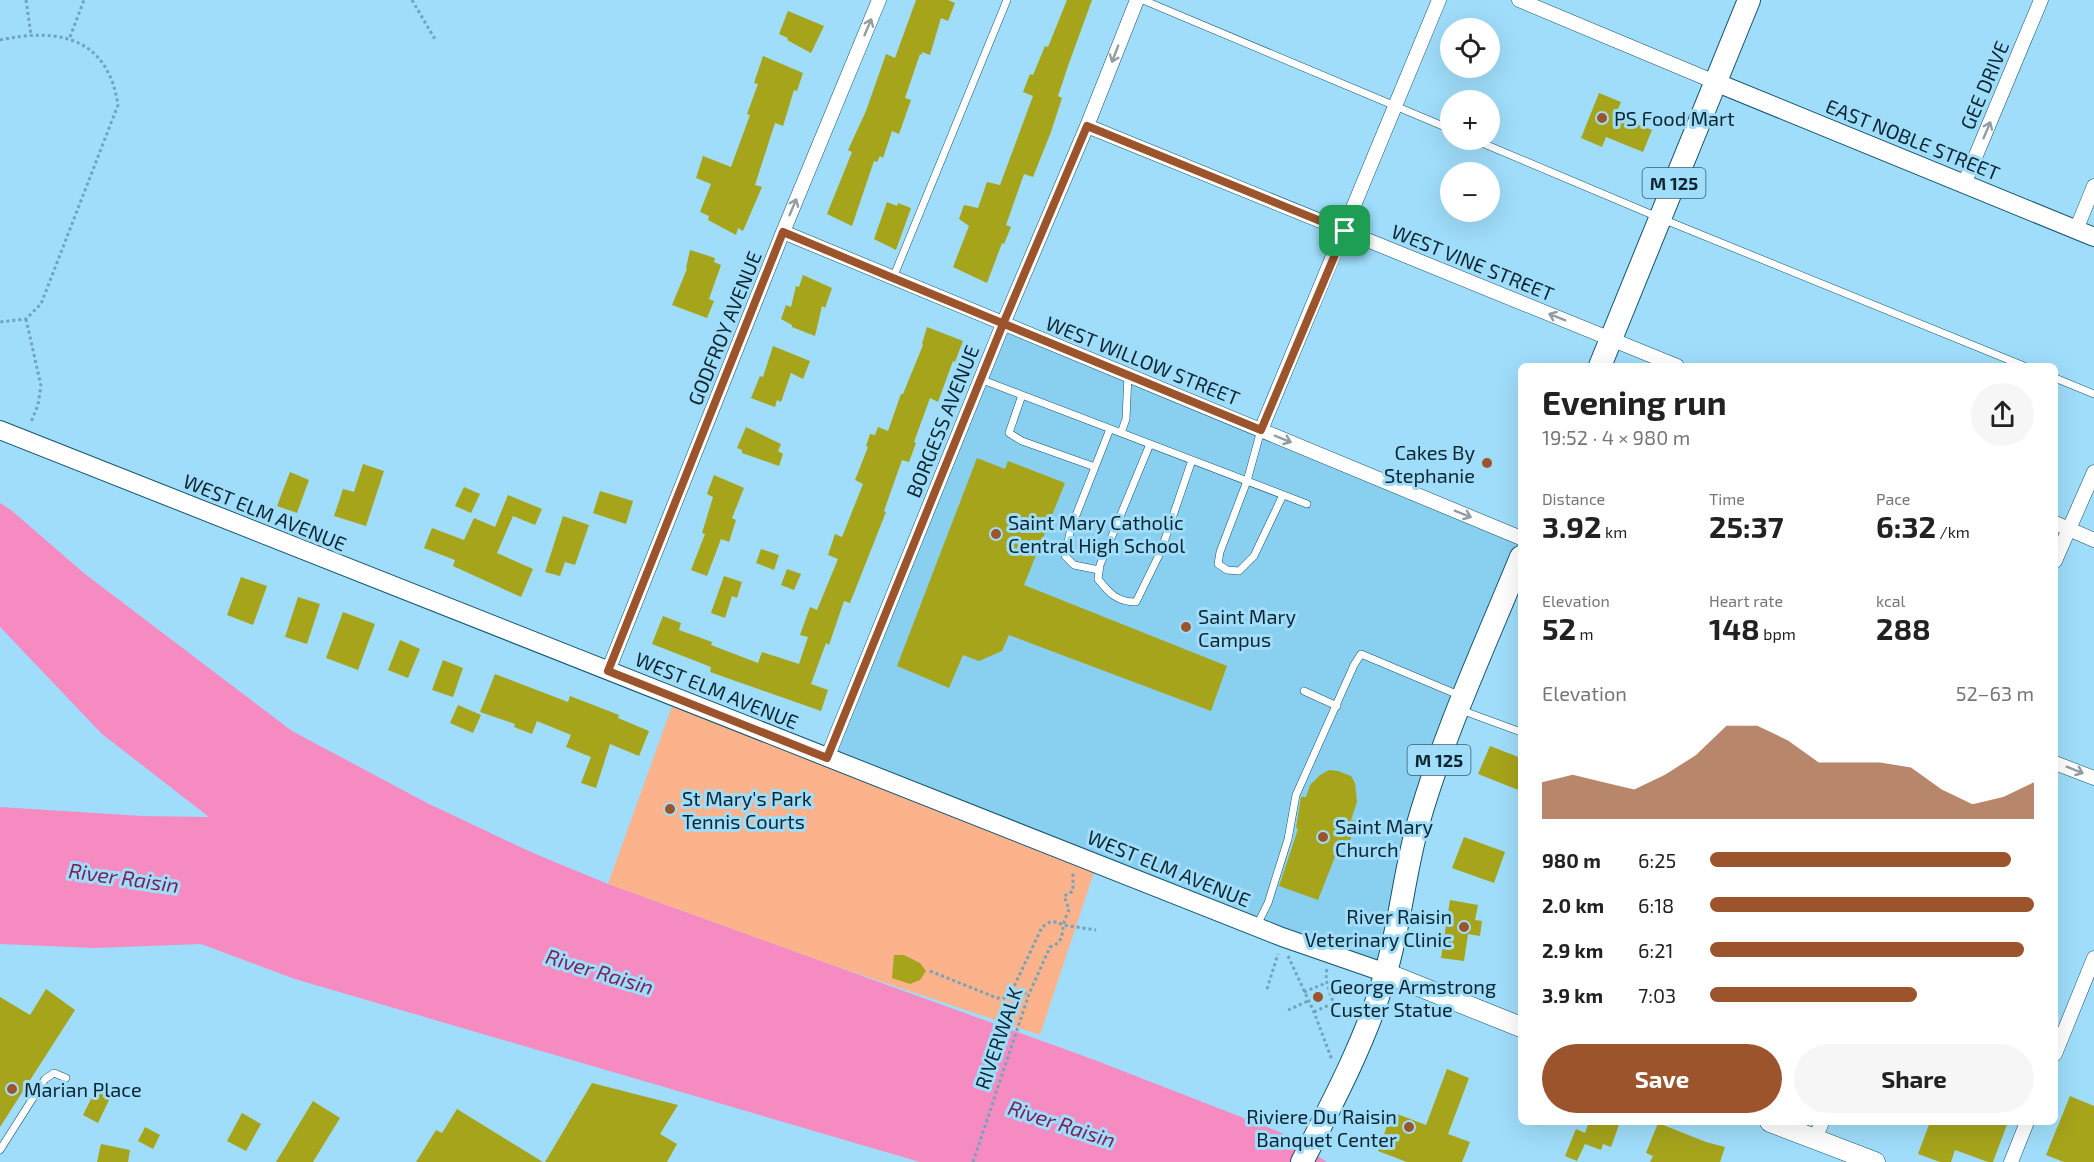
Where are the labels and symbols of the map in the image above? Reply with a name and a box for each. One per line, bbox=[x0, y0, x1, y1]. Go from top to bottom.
one-way arrow bbox=[863, 18, 874, 37]
street label: GEE DRIVE bbox=[1955, 37, 2013, 133]
one-way arrow bbox=[1109, 45, 1120, 63]
street label: EAST NOBLE STREET bbox=[1823, 93, 2004, 185]
place label: PS Food Mart bbox=[1614, 106, 1735, 130]
marker: PS Food Mart bbox=[1595, 111, 1609, 125]
one-way arrow bbox=[1982, 121, 1993, 140]
road number: M 125 bbox=[1642, 168, 1706, 198]
one-way arrow bbox=[788, 198, 799, 217]
pin bbox=[1319, 205, 1370, 256]
street label: WEST VINE STREET bbox=[1388, 218, 1558, 306]
street label: GODFROY AVENUE bbox=[682, 247, 766, 409]
street label: WEST WILLOW STREET bbox=[1043, 310, 1244, 410]
one-way arrow bbox=[1548, 311, 1567, 322]
street label: BORGESS AVENUE bbox=[901, 341, 983, 501]
one-way arrow bbox=[1273, 434, 1292, 445]
place label: Cakes By Stephanie bbox=[1384, 440, 1475, 487]
marker: Cakes By Stephanie bbox=[1480, 456, 1494, 470]
street label: WEST ELM AVENUE bbox=[180, 468, 350, 556]
one-way arrow bbox=[1454, 509, 1472, 520]
place label: Saint Mary Catholic Central High School bbox=[1008, 510, 1185, 557]
marker: Saint Mary Catholic Central High School bbox=[989, 527, 1003, 541]
place label: Saint Mary Campus bbox=[1198, 604, 1296, 651]
marker: Saint Mary Campus bbox=[1179, 620, 1193, 634]
street label: WEST ELM AVENUE bbox=[632, 646, 802, 734]
road number: M 125 bbox=[1408, 745, 1470, 775]
one-way arrow bbox=[2065, 765, 2083, 776]
place label: St Mary's Park Tennis Courts bbox=[682, 786, 812, 833]
marker: St Mary's Park Tennis Courts bbox=[663, 802, 677, 816]
place label: Saint Mary Church bbox=[1335, 814, 1433, 861]
street label: WEST ELM AVENUE bbox=[1084, 824, 1254, 912]
marker: Saint Mary Church bbox=[1316, 830, 1330, 844]
water label: River Raisin bbox=[67, 857, 181, 897]
place label: River Raisin Veterinary Clinic bbox=[1305, 904, 1452, 951]
marker: River Raisin Veterinary Clinic bbox=[1457, 920, 1471, 934]
water label: River Raisin bbox=[543, 943, 657, 999]
place label: George Armstrong Custer Statue bbox=[1330, 974, 1496, 1021]
street label: RIVERWALK bbox=[969, 984, 1027, 1092]
marker: George Armstrong Custer Statue bbox=[1311, 990, 1325, 1004]
place label: Marian Place bbox=[24, 1077, 142, 1101]
marker: Marian Place bbox=[5, 1082, 19, 1096]
water label: River Raisin bbox=[1005, 1094, 1119, 1152]
place label: Riviere Du Raisin Banquet Center bbox=[1246, 1104, 1397, 1151]
marker: Riviere Du Raisin Banquet Center bbox=[1402, 1120, 1416, 1134]

